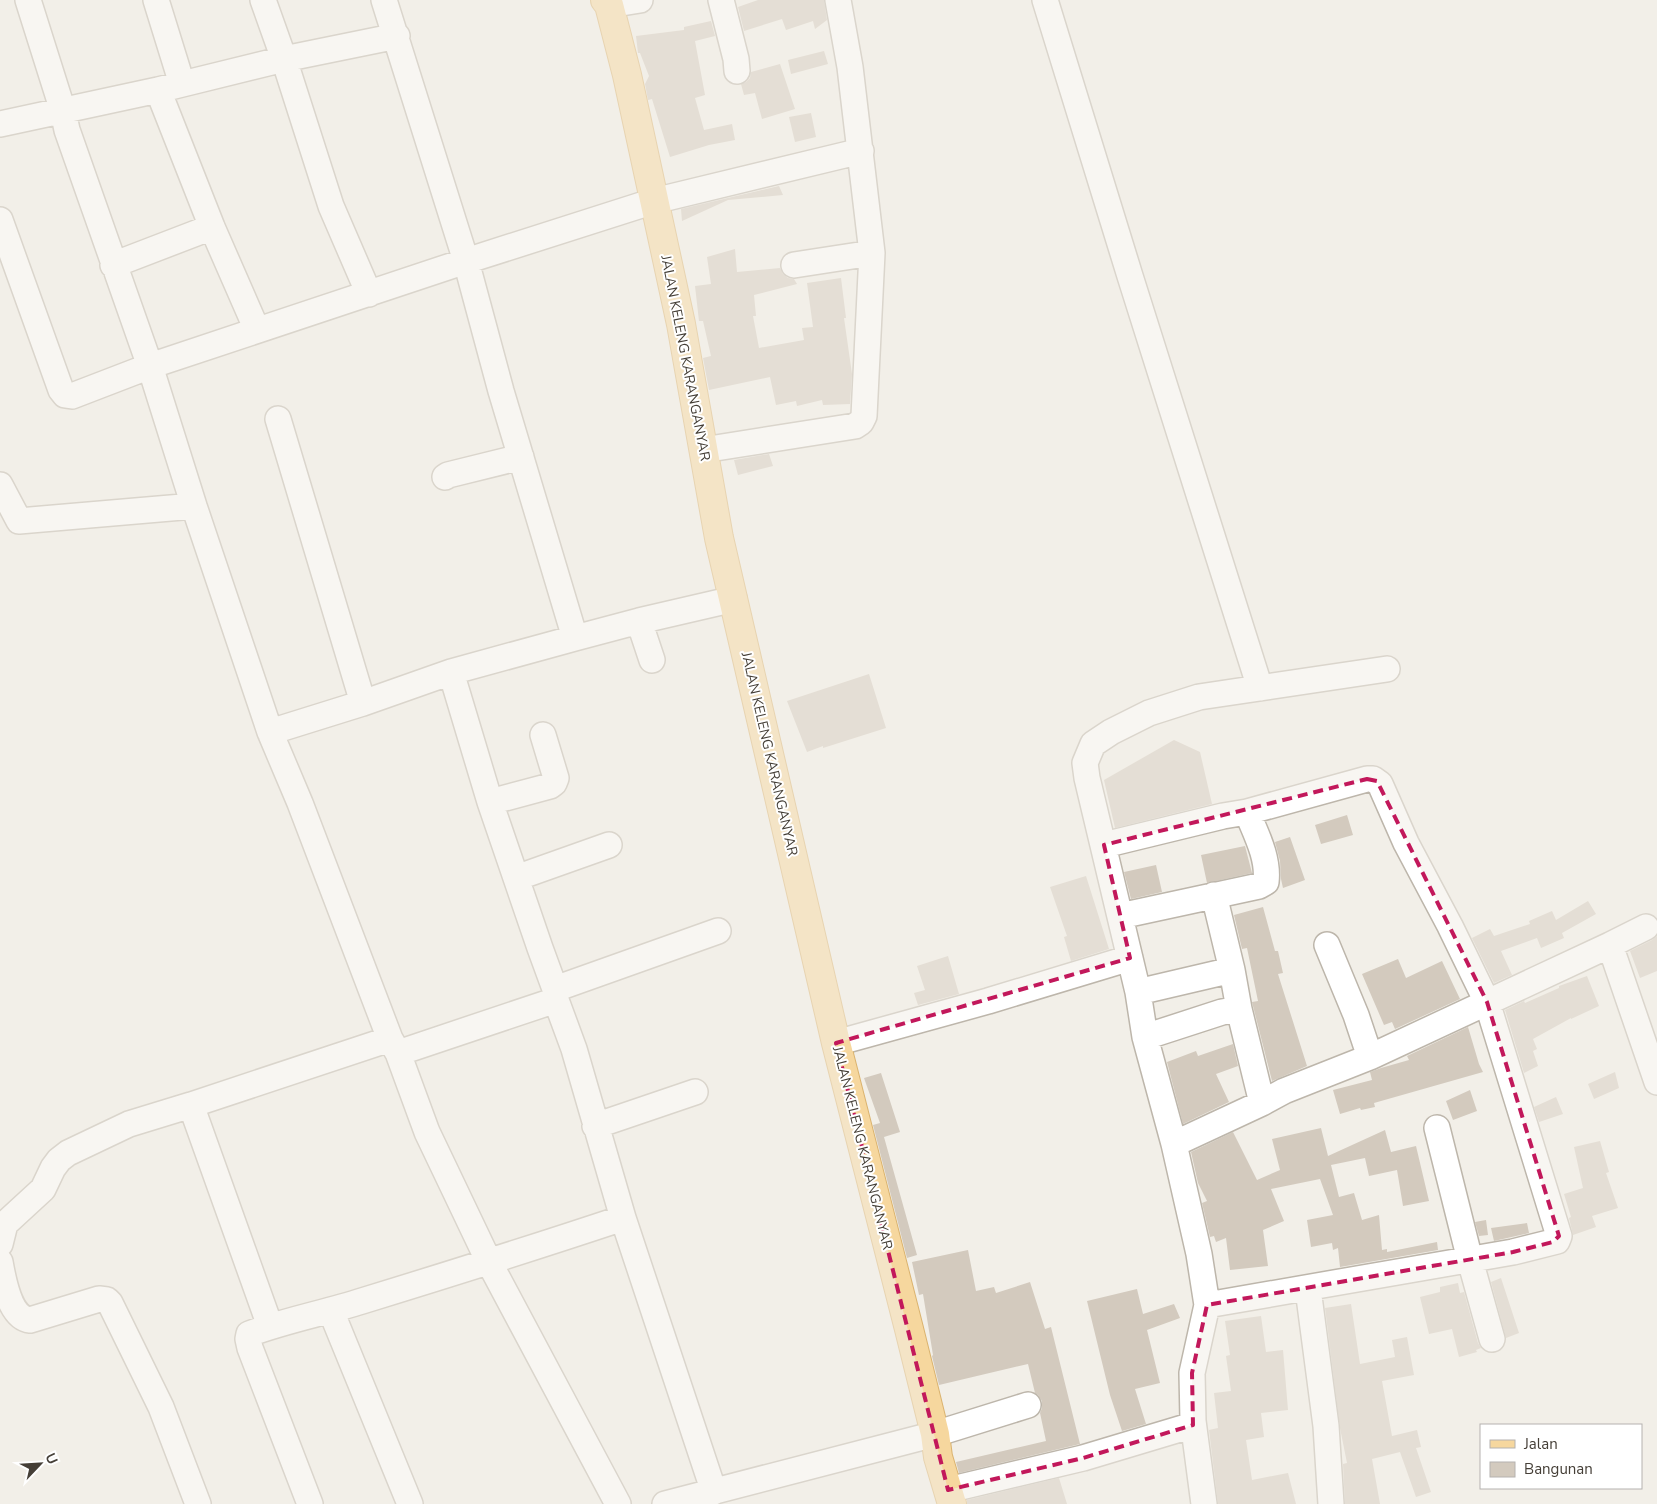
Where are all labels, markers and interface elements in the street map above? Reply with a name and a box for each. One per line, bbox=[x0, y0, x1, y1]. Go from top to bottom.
street label: JALAN KELENG KARANGANYAR bbox=[656, 253, 715, 463]
street label: JALAN KELENG KARANGANYAR bbox=[737, 649, 802, 858]
street label: JALAN KELENG KARANGANYAR bbox=[828, 1043, 897, 1252]
legend bbox=[1480, 1424, 1642, 1489]
text: Jalan bbox=[1523, 1434, 1558, 1454]
north arrow bbox=[15, 1439, 65, 1489]
text: U bbox=[41, 1450, 62, 1467]
text: Bangunan bbox=[1524, 1459, 1593, 1479]

